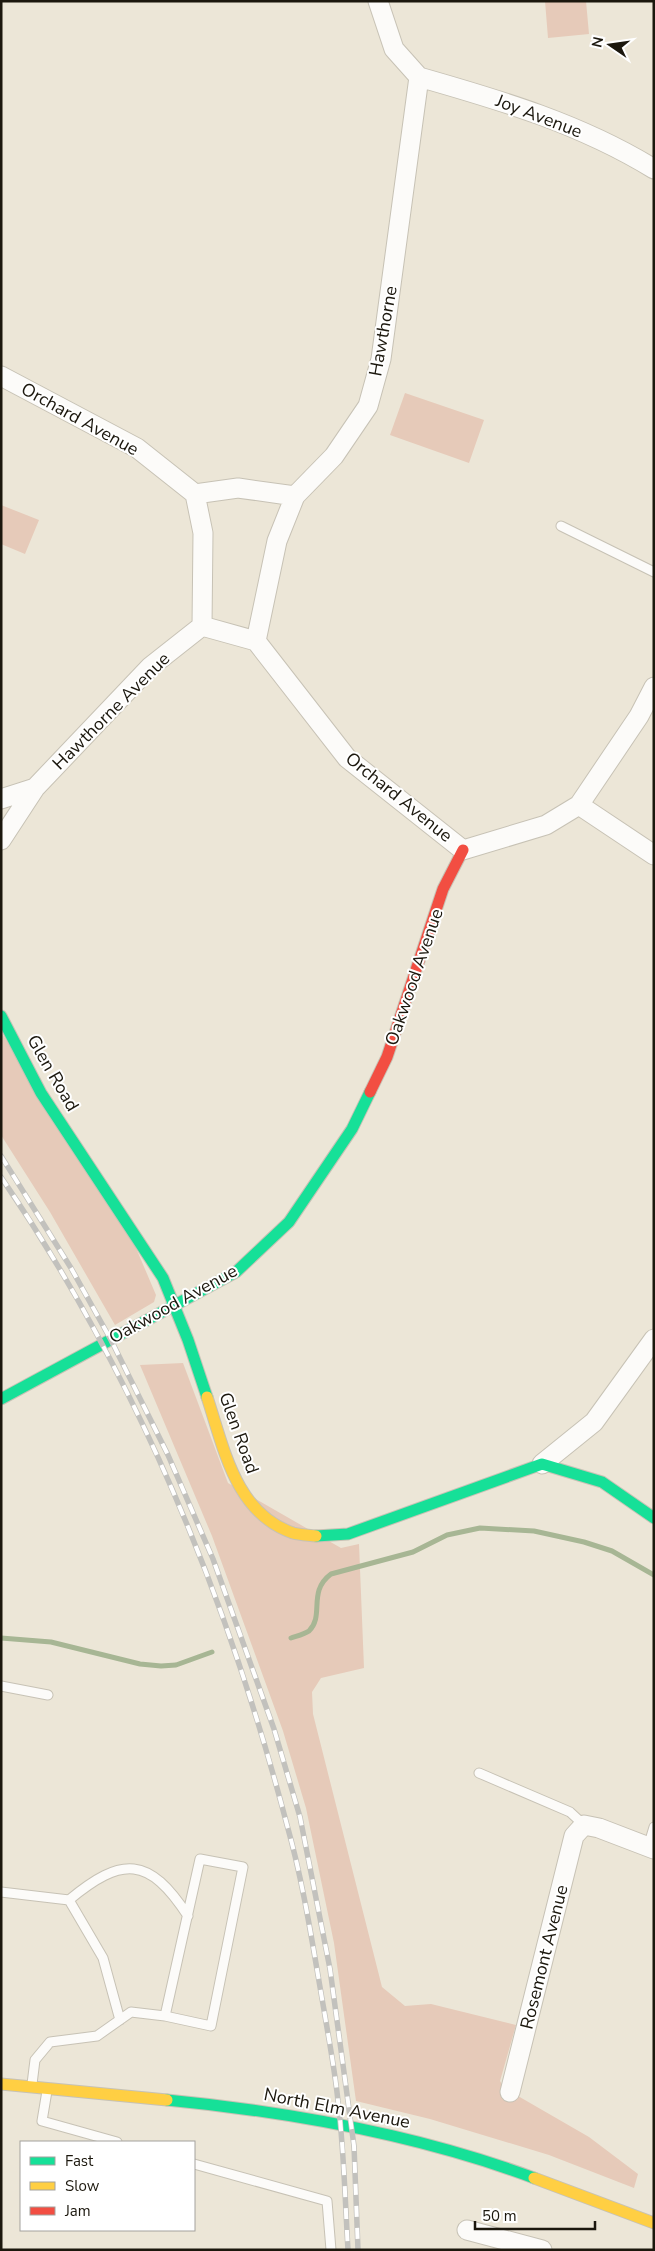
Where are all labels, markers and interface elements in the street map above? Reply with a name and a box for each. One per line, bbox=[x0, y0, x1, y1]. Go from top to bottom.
north arrow bbox=[585, 20, 635, 70]
text: N bbox=[587, 35, 608, 49]
street label: Joy Avenue bbox=[491, 88, 586, 143]
street label: Hawthorne bbox=[363, 284, 403, 378]
street label: Orchard Avenue bbox=[17, 377, 143, 461]
street label: Hawthorne Avenue bbox=[47, 647, 175, 775]
street label: Orchard Avenue bbox=[341, 746, 457, 848]
street label: Oakwood Avenue bbox=[379, 905, 449, 1049]
street label: Glen Road bbox=[21, 1030, 85, 1116]
street label: Oakwood Avenue bbox=[104, 1259, 242, 1349]
street label: Glen Road bbox=[213, 1389, 265, 1477]
street label: Rosemont Avenue bbox=[514, 1882, 574, 2032]
street label: North Elm Avenue bbox=[262, 2082, 412, 2134]
legend bbox=[20, 2141, 195, 2231]
text: Fast bbox=[65, 2151, 94, 2171]
text: Slow bbox=[65, 2176, 100, 2196]
scale bar bbox=[475, 2198, 595, 2230]
text: Jam bbox=[64, 2201, 91, 2221]
text: 50 m bbox=[482, 2206, 517, 2226]

